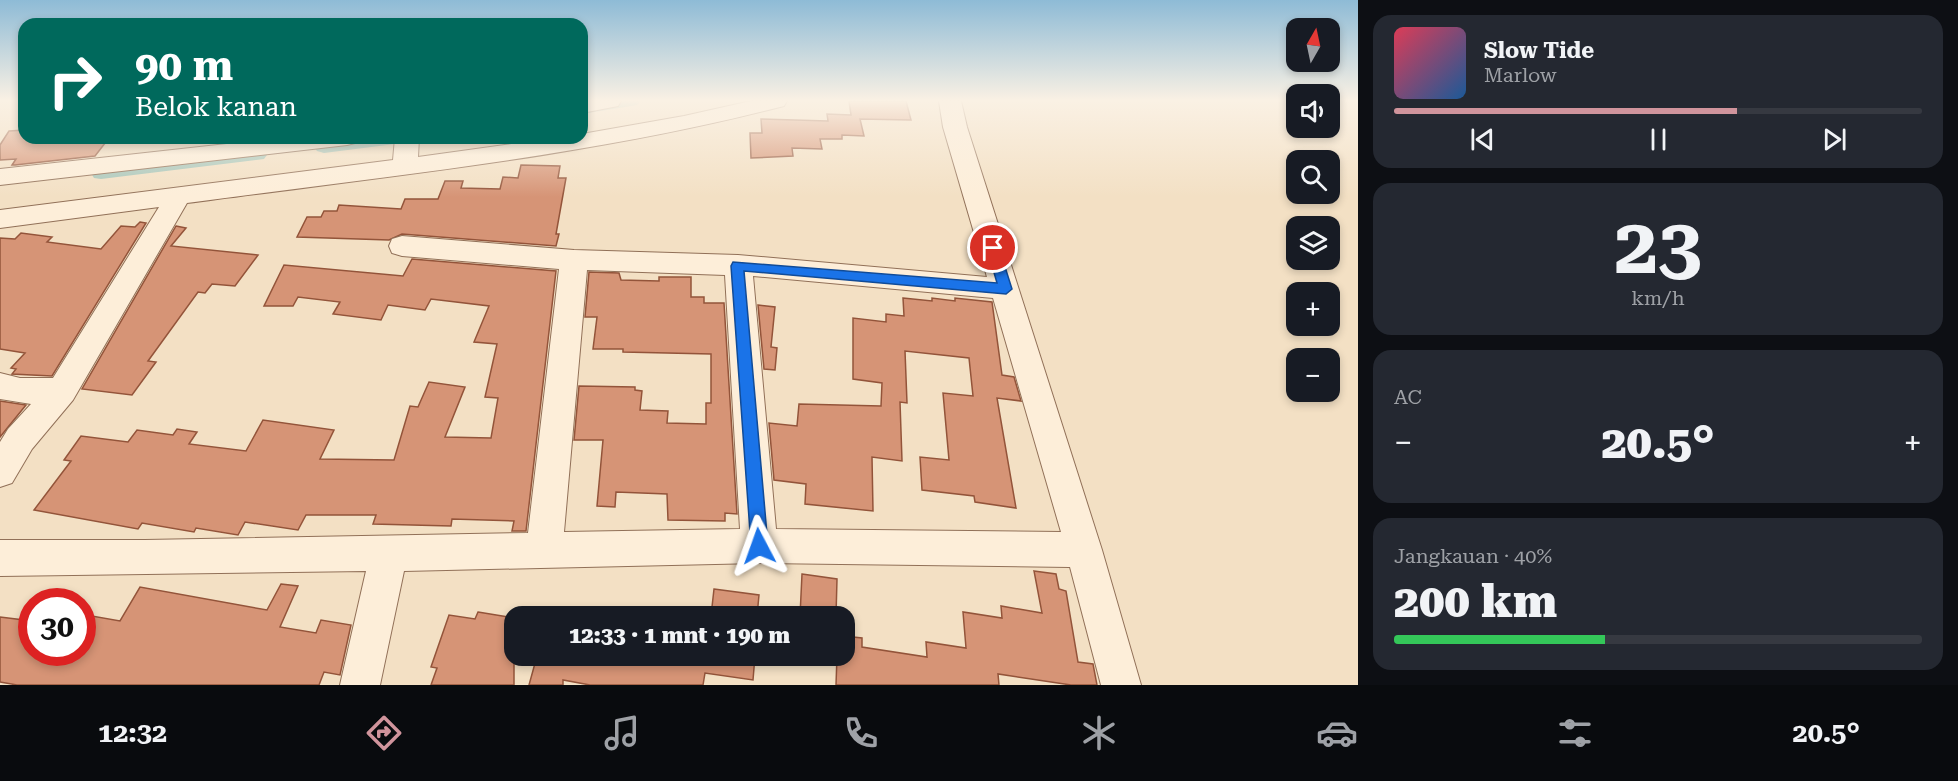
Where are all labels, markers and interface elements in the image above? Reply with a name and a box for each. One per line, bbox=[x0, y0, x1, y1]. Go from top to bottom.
north arrow bbox=[1286, 18, 1340, 72]
map controls bbox=[1286, 18, 1340, 402]
text: Slow Tide bbox=[1484, 38, 1594, 63]
text: 90 m bbox=[135, 41, 233, 90]
icon: right bbox=[36, 42, 114, 120]
text: Marlow bbox=[1484, 63, 1557, 87]
button: sound bbox=[1286, 84, 1340, 138]
text: Belok kanan bbox=[135, 91, 297, 123]
icon: previous bbox=[1466, 123, 1499, 156]
icon: pause bbox=[1642, 123, 1675, 156]
icon: next bbox=[1818, 123, 1851, 156]
button: search bbox=[1286, 150, 1340, 204]
text: 23 bbox=[1614, 201, 1702, 292]
button: layers bbox=[1286, 216, 1340, 270]
pin bbox=[967, 222, 1018, 273]
icon: arrive bbox=[976, 231, 1009, 264]
button: + bbox=[1286, 282, 1340, 336]
text: km/h bbox=[1631, 286, 1685, 310]
button: − bbox=[1286, 348, 1340, 402]
text: AC bbox=[1394, 385, 1422, 409]
text: 20.5° bbox=[1601, 416, 1715, 469]
text: − bbox=[1394, 423, 1412, 462]
text: + bbox=[1904, 423, 1922, 462]
position arrow bbox=[727, 514, 791, 578]
text: Jangkauan · 40% bbox=[1394, 544, 1552, 568]
text: 200 km bbox=[1394, 575, 1557, 628]
speed limit sign: 30 bbox=[18, 588, 96, 666]
text: 12:33 · 1 mnt · 190 m bbox=[569, 623, 790, 648]
icon: directions bbox=[363, 712, 405, 754]
icon: music bbox=[601, 712, 643, 754]
icon: phone bbox=[840, 712, 882, 754]
icon: climate bbox=[1078, 712, 1120, 754]
icon: car bbox=[1316, 712, 1358, 754]
icon: filters bbox=[1554, 712, 1596, 754]
text: 12:32 bbox=[98, 717, 167, 749]
text: 20.5° bbox=[1793, 717, 1860, 749]

